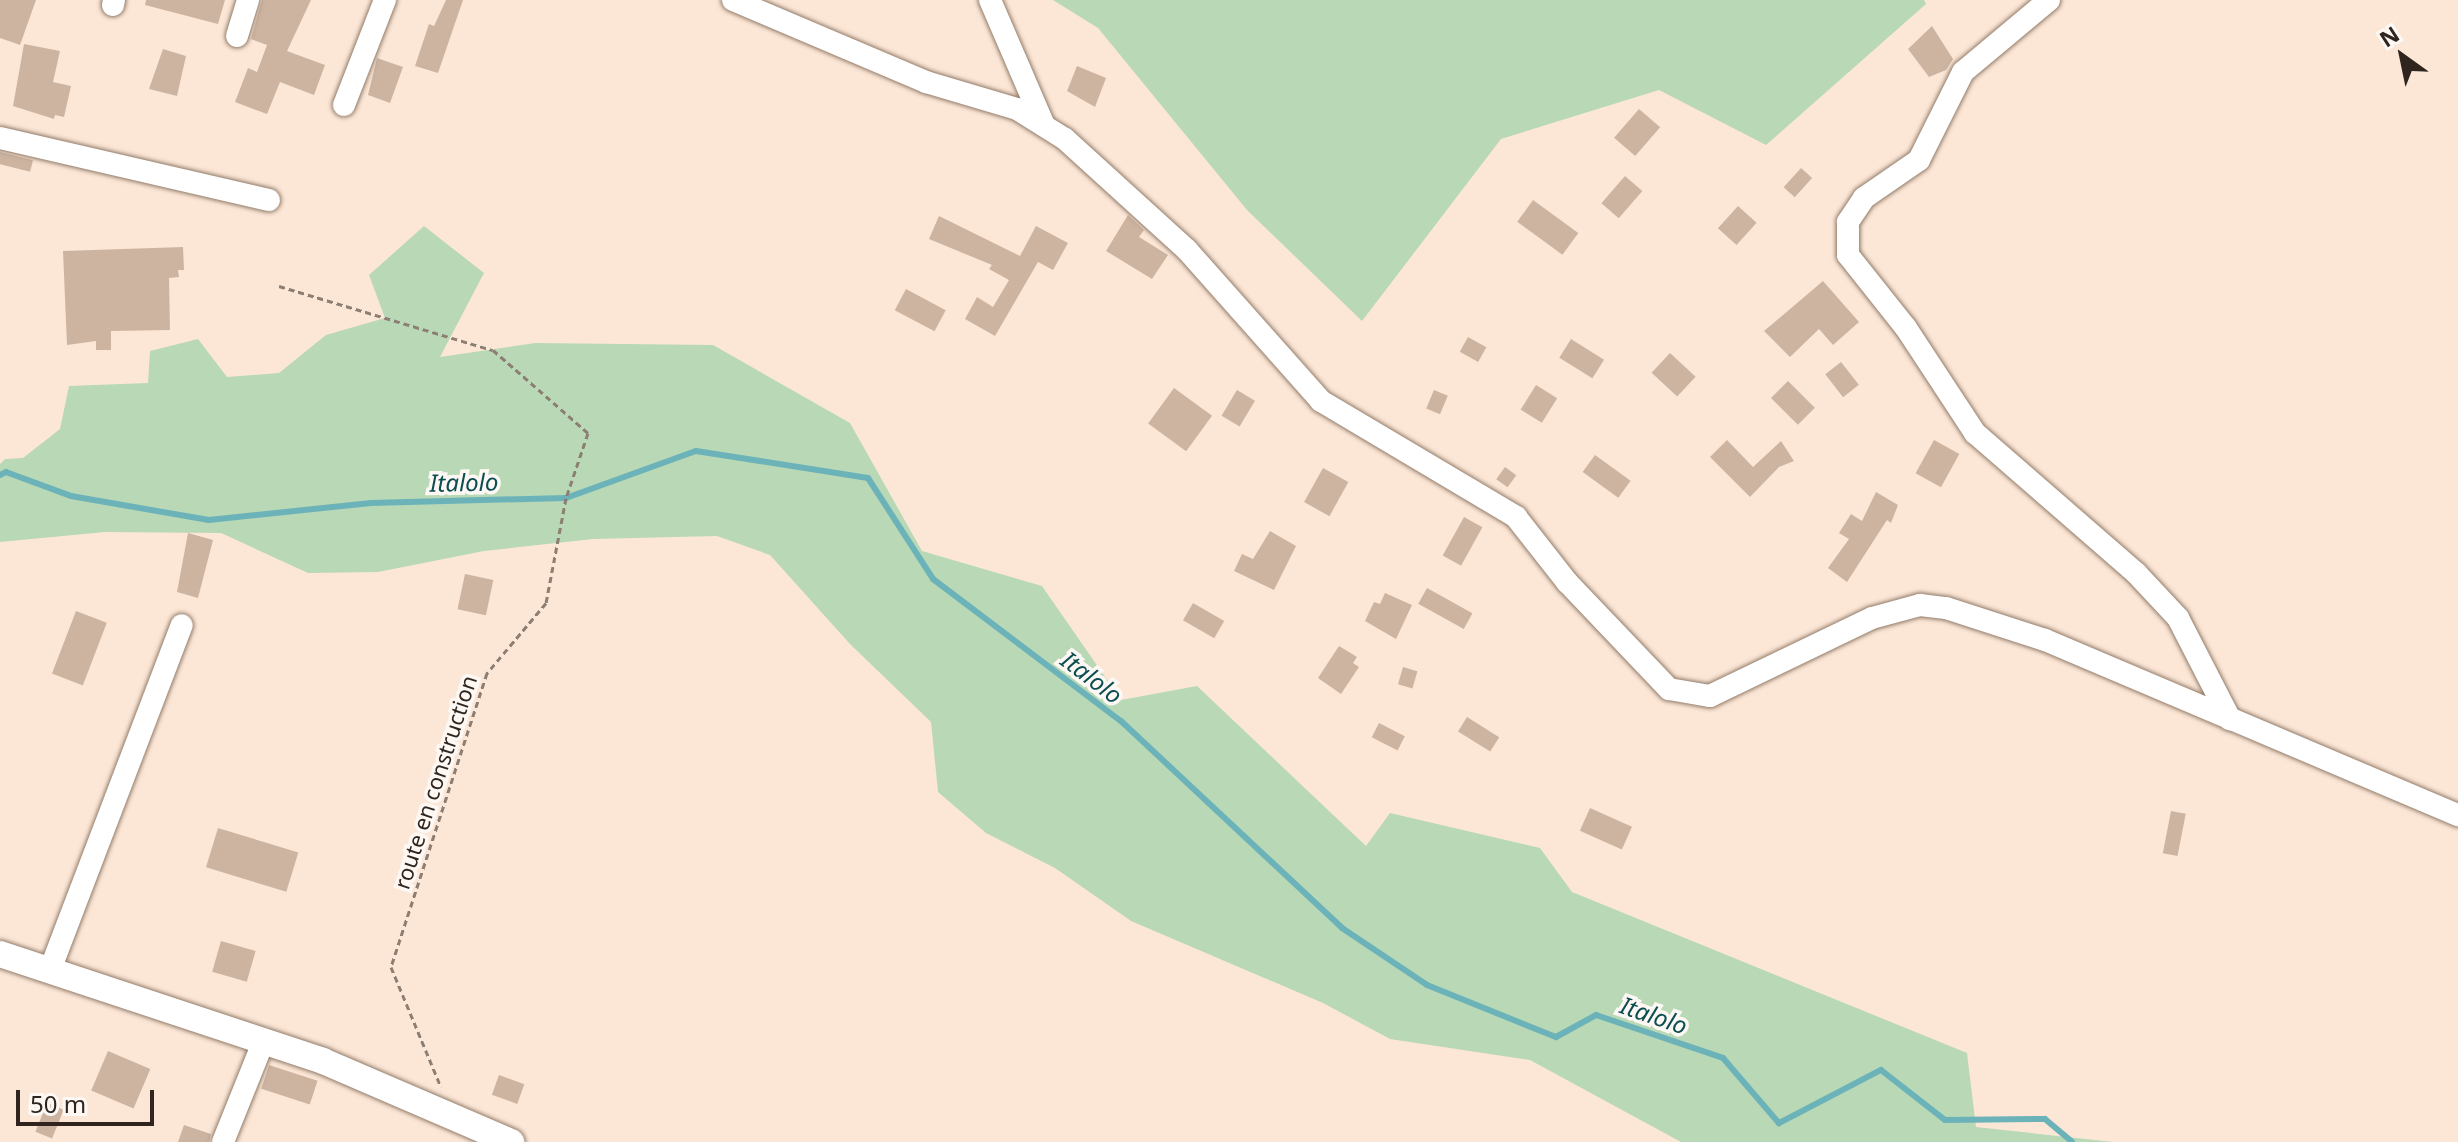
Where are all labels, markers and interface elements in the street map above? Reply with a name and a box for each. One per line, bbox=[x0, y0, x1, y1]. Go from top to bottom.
north arrow bbox=[2362, 16, 2442, 96]
text: N bbox=[2373, 18, 2405, 53]
water label: Italolo bbox=[429, 467, 499, 497]
water label: Italolo bbox=[1056, 645, 1128, 709]
street label: route en construction bbox=[388, 672, 482, 892]
water label: Italolo bbox=[1617, 990, 1691, 1040]
scale bar bbox=[20, 1074, 158, 1124]
text: 50 m bbox=[30, 1087, 86, 1120]

